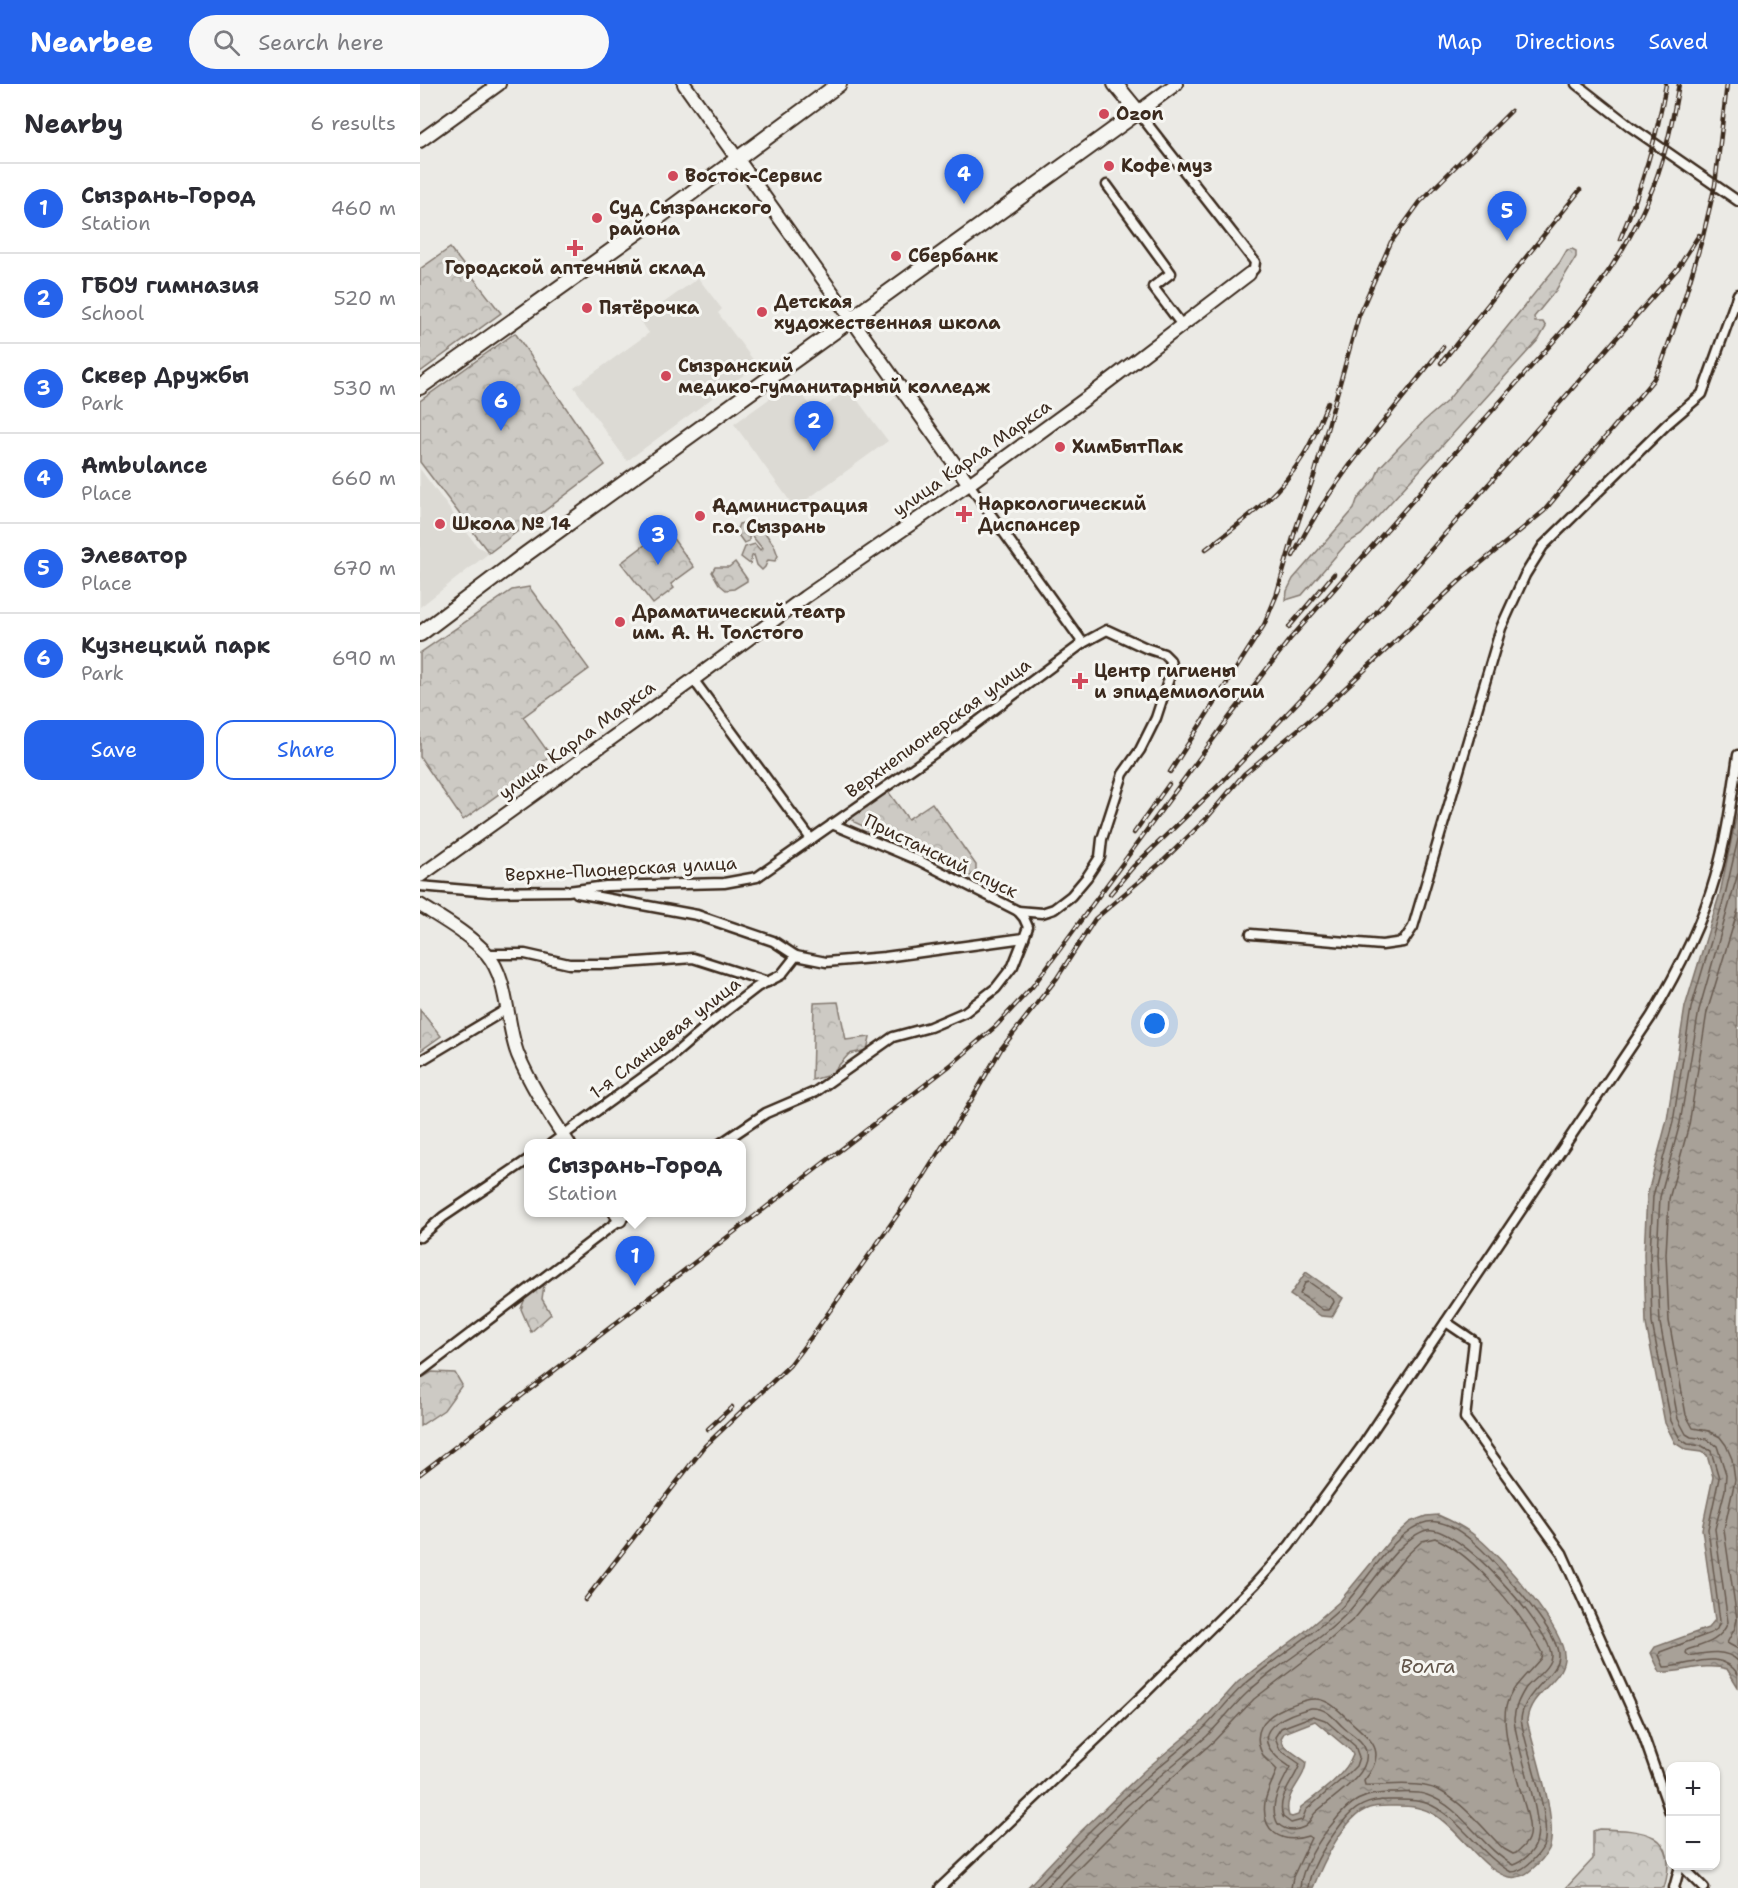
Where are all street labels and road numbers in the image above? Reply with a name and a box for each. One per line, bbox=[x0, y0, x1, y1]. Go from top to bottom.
street label: улица Карла Маркса bbox=[888, 394, 1056, 522]
street label: Верхнепионерская улица bbox=[840, 653, 1036, 803]
street label: улица Карла Маркса bbox=[494, 675, 660, 805]
street label: Пристанский спуск bbox=[860, 808, 1022, 904]
street label: Верхне-Пионерская улица bbox=[504, 851, 738, 887]
street label: 1-я Сланцевая улица bbox=[585, 971, 745, 1105]

